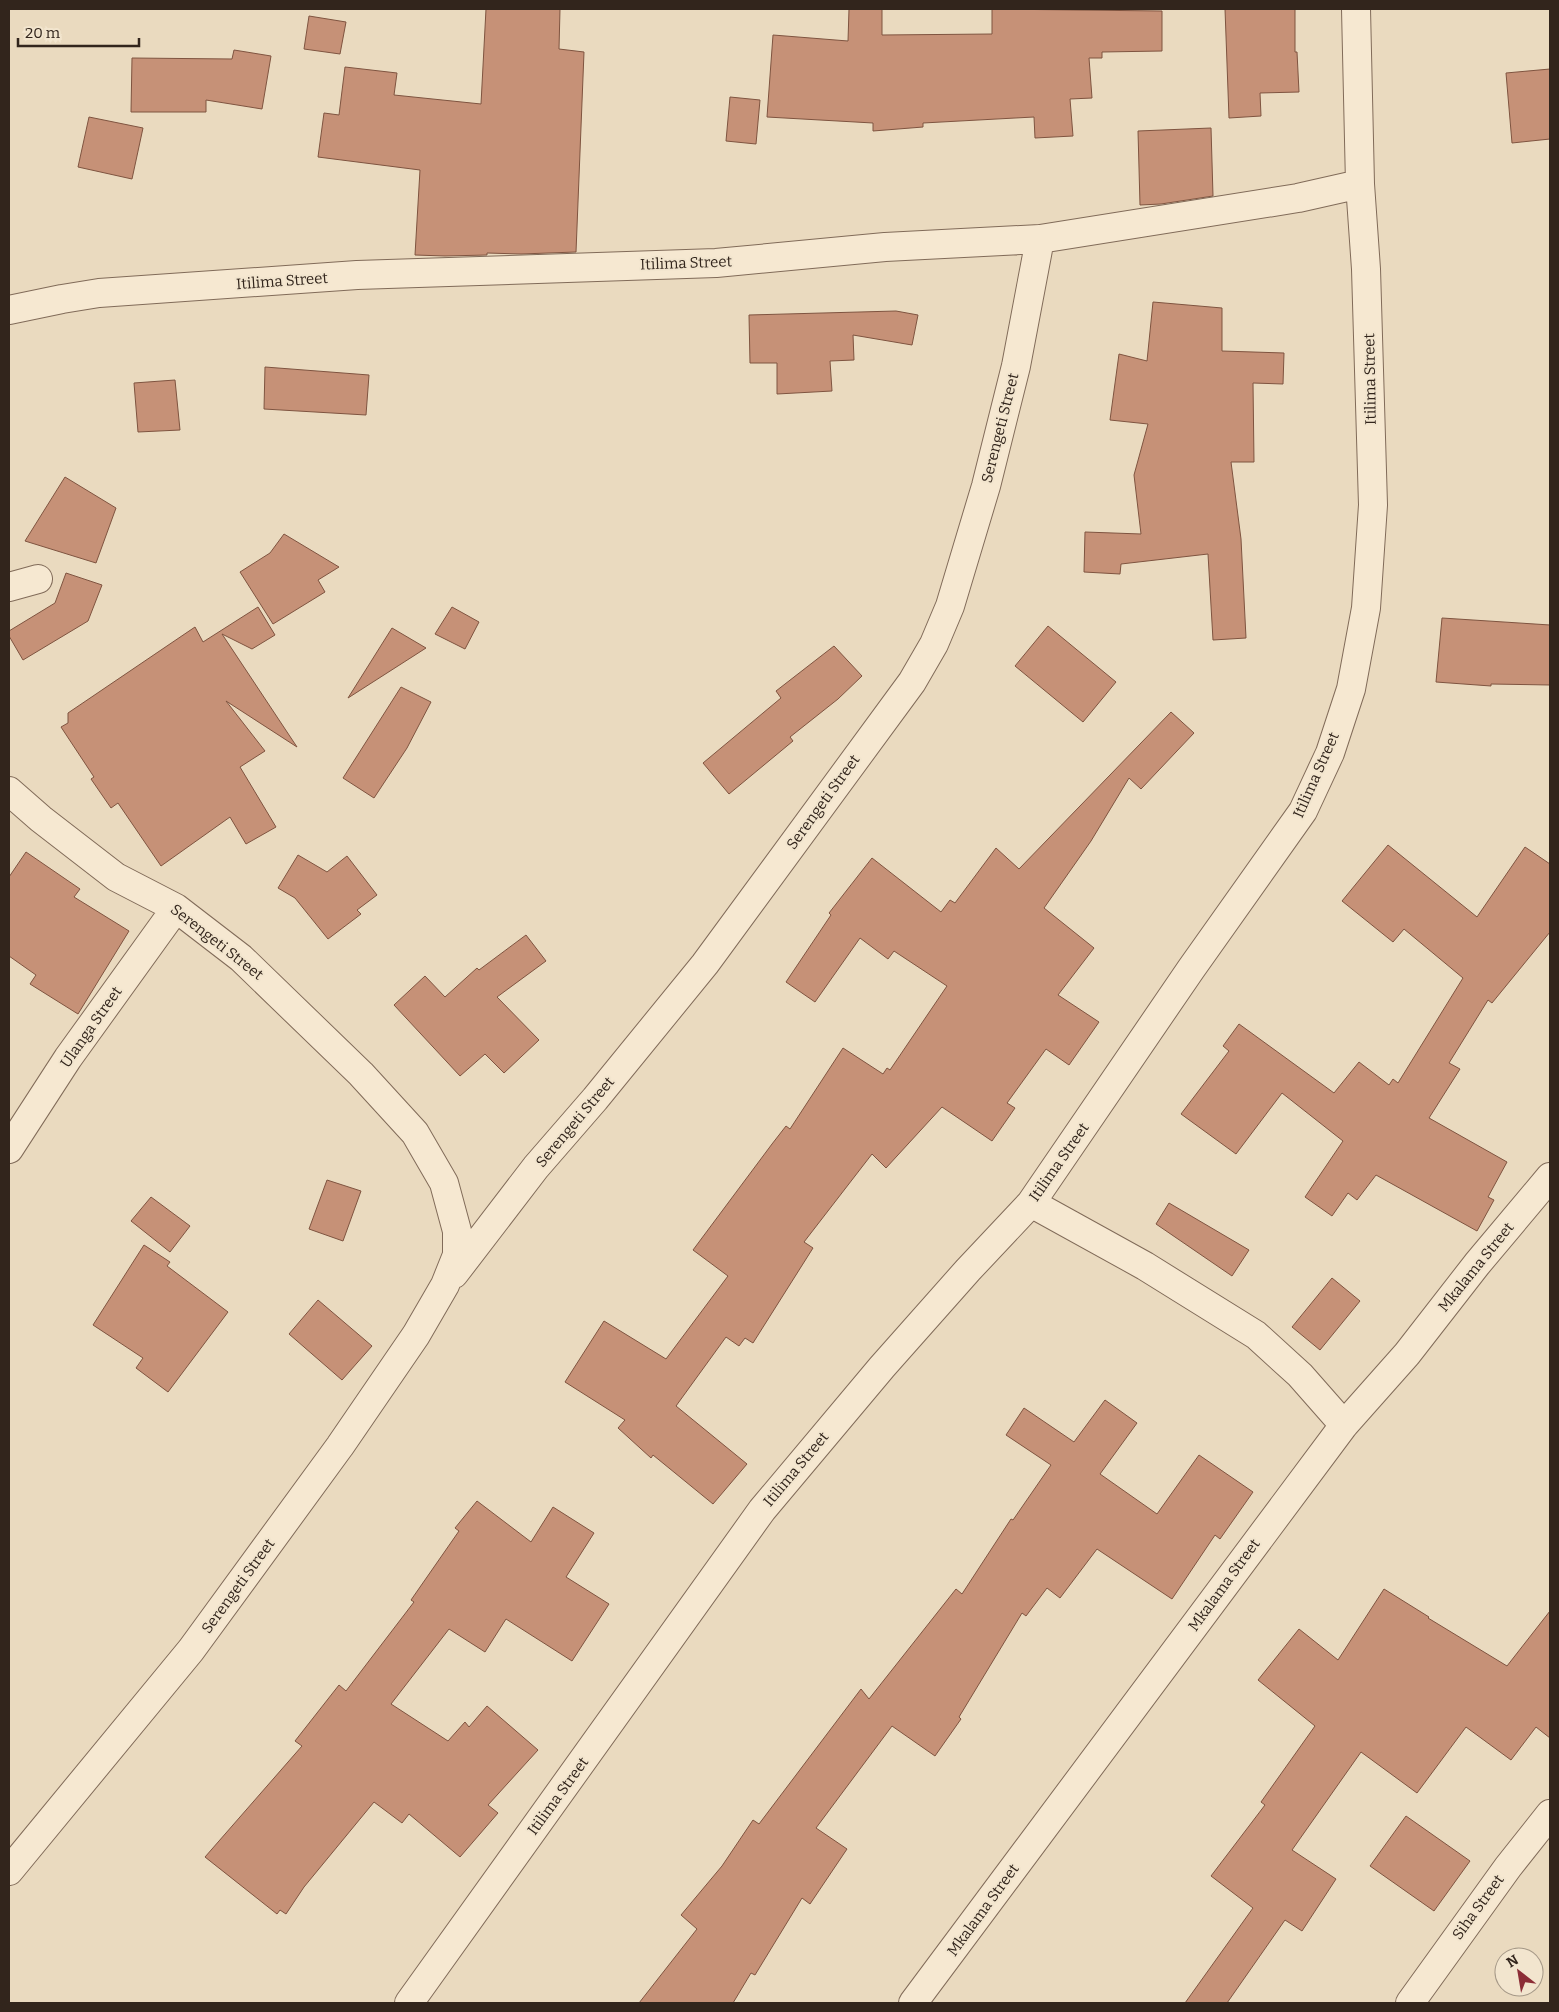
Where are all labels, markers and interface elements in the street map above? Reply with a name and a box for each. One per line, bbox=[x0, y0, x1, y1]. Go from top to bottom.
scale bar bbox=[18, 15, 139, 47]
text: 20 m bbox=[25, 24, 61, 42]
street label: Itilima Street bbox=[640, 252, 733, 274]
street label: Itilima Street bbox=[236, 269, 329, 293]
street label: Itilima Street bbox=[1360, 332, 1380, 425]
street label: Serengeti Street bbox=[978, 371, 1022, 485]
street label: Itilima Street bbox=[1289, 729, 1343, 821]
street label: Serengeti Street bbox=[783, 751, 864, 853]
street label: Serengeti Street bbox=[167, 900, 267, 984]
street label: Ulanga Street bbox=[56, 983, 126, 1071]
street label: Serengeti Street bbox=[532, 1073, 618, 1171]
street label: Itilima Street bbox=[1025, 1119, 1093, 1205]
street label: Mkalama Street bbox=[1434, 1218, 1518, 1315]
street label: Itilima Street bbox=[760, 1428, 833, 1510]
street label: Serengeti Street bbox=[198, 1535, 279, 1637]
street label: Mkalama Street bbox=[1184, 1535, 1264, 1635]
street label: Itilima Street bbox=[524, 1753, 593, 1838]
street label: Mkalama Street bbox=[943, 1860, 1023, 1960]
street label: Siha Street bbox=[1448, 1871, 1508, 1943]
north arrow bbox=[1494, 1947, 1544, 1997]
text: N bbox=[1504, 1951, 1522, 1971]

